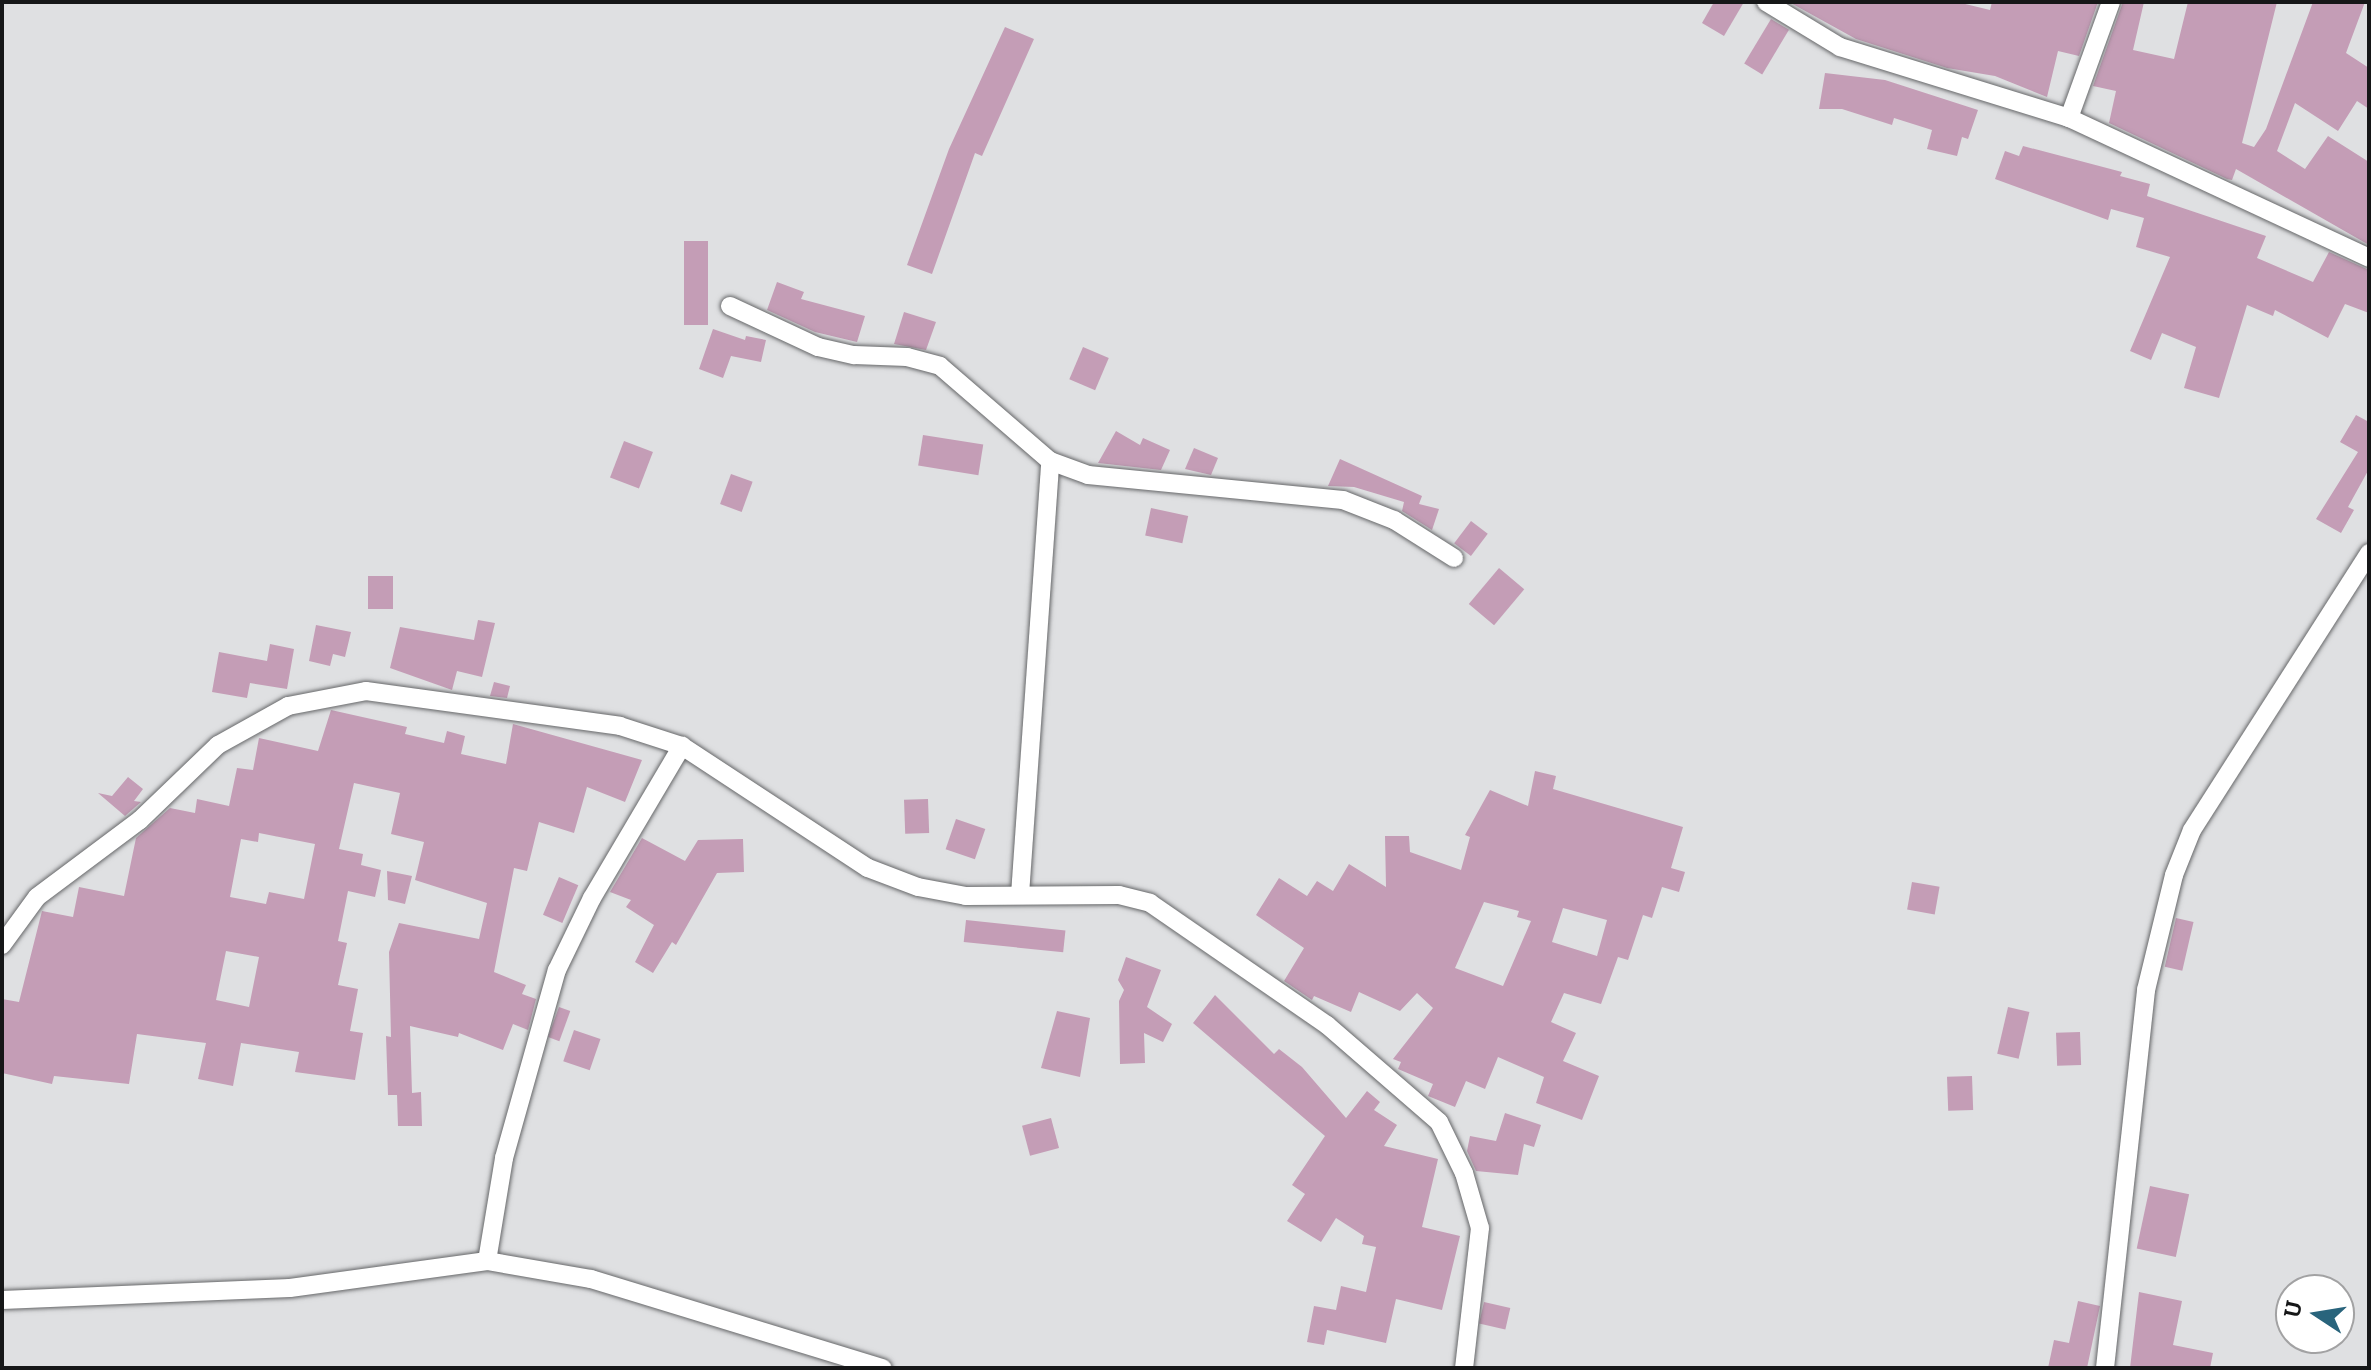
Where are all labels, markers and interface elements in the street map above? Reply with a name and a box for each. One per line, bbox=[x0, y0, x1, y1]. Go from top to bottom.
north arrow bbox=[2275, 1274, 2355, 1354]
text: U bbox=[2278, 1299, 2308, 1320]

